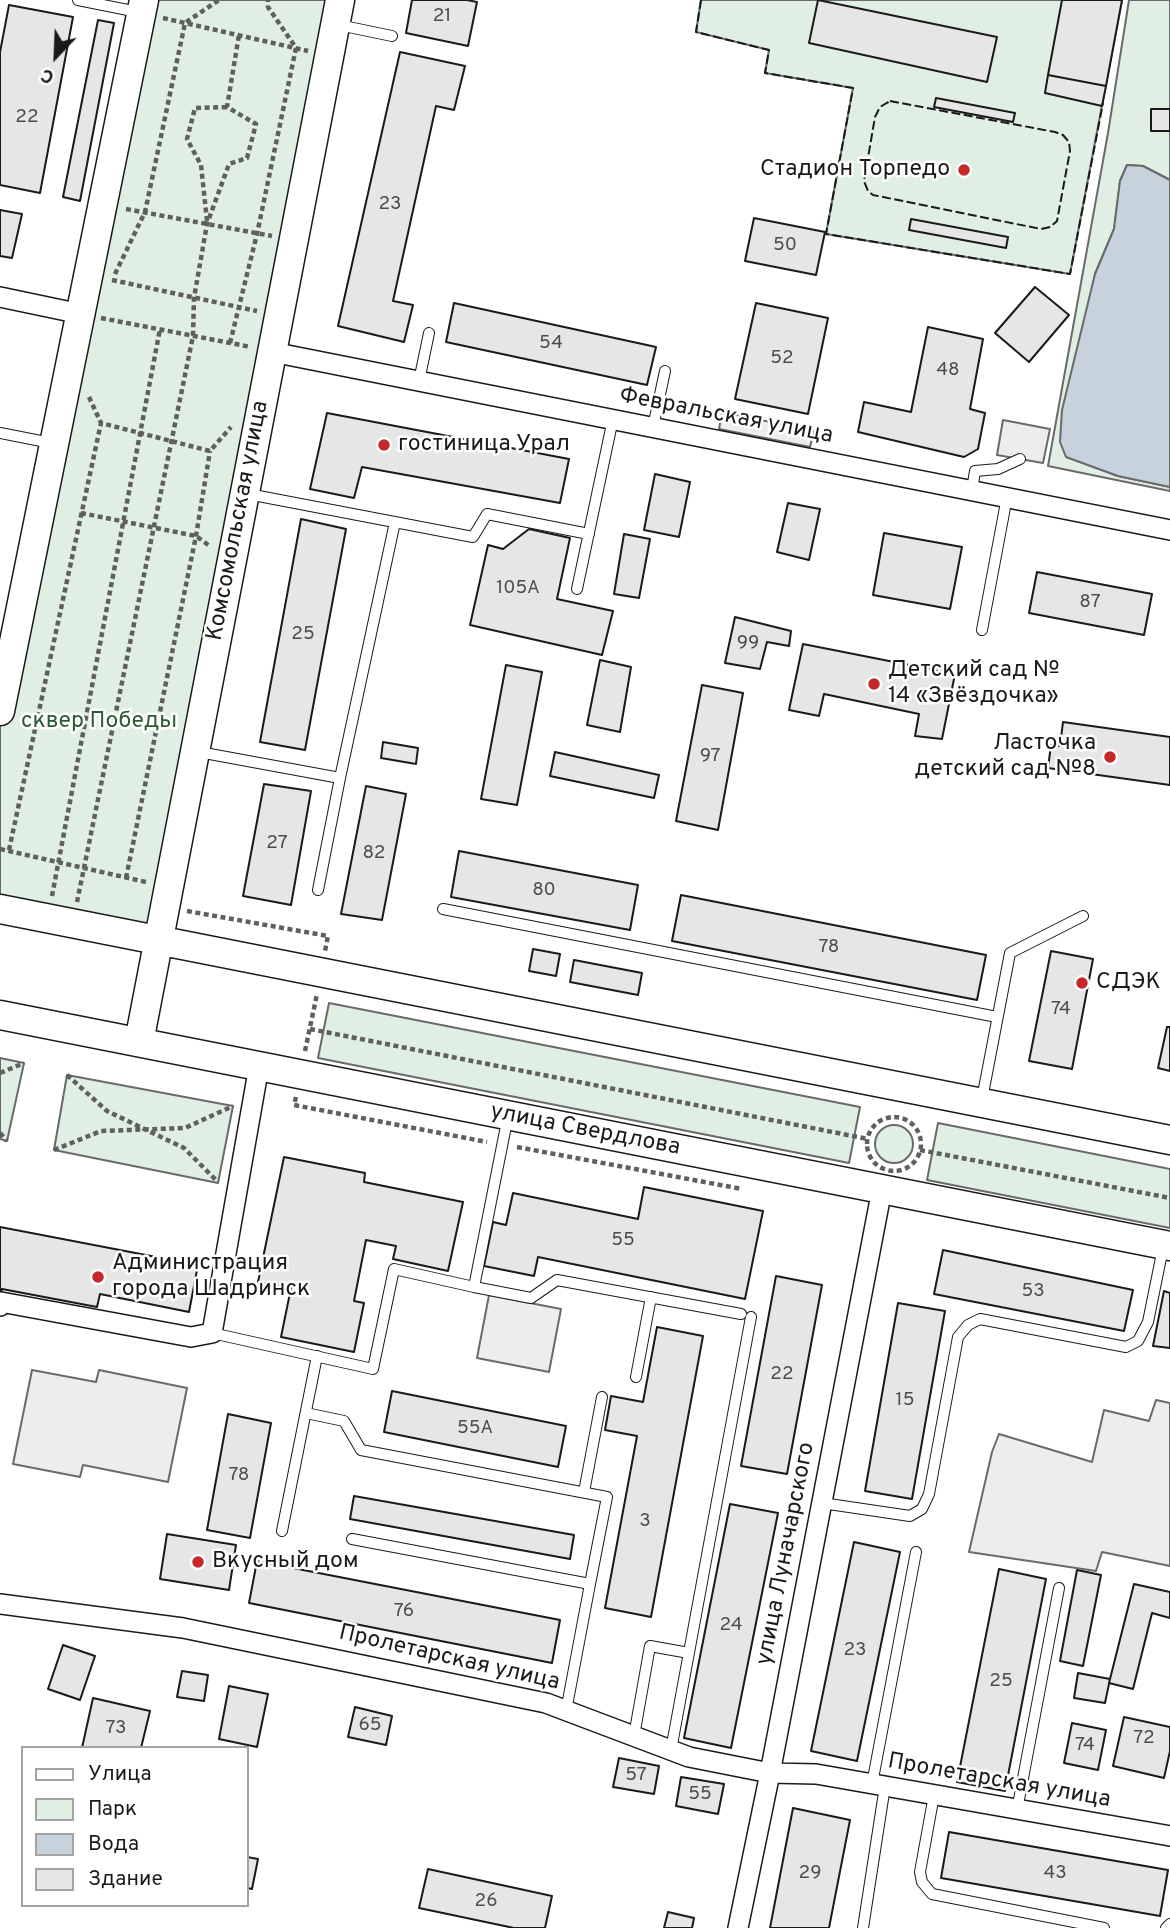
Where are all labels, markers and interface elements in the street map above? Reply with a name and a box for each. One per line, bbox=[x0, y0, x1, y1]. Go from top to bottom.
house number: 21 bbox=[433, 6, 451, 28]
north arrow bbox=[21, 21, 91, 91]
text: С bbox=[38, 62, 58, 89]
house number: 22 bbox=[15, 107, 39, 129]
place label: Стадион Торпедо bbox=[760, 156, 950, 184]
marker: Стадион Торпедо bbox=[956, 162, 972, 178]
house number: 23 bbox=[378, 194, 402, 216]
house number: 50 bbox=[773, 235, 797, 257]
house number: 54 bbox=[539, 333, 563, 355]
house number: 52 bbox=[770, 348, 794, 370]
house number: 48 bbox=[936, 360, 960, 382]
street label: Февральская улица bbox=[617, 383, 835, 451]
street label: Комсомольская улица bbox=[202, 399, 276, 643]
place label: гостиница Урал bbox=[398, 431, 570, 459]
marker: гостиница Урал bbox=[376, 437, 392, 453]
house number: 105А bbox=[496, 578, 540, 600]
house number: 87 bbox=[1079, 592, 1101, 614]
house number: 25 bbox=[291, 624, 315, 646]
house number: 99 bbox=[737, 633, 759, 655]
place label: Детский сад № 14 «Звёздочка» bbox=[888, 657, 1060, 711]
marker: Детский сад № 14 «Звёздочка» bbox=[866, 676, 882, 692]
park label: сквер Победы bbox=[21, 708, 177, 736]
place label: Ласточка детский сад №8 bbox=[915, 730, 1096, 784]
house number: 97 bbox=[700, 746, 720, 768]
marker: Ласточка детский сад №8 bbox=[1102, 749, 1118, 765]
house number: 27 bbox=[266, 833, 288, 855]
house number: 82 bbox=[363, 843, 385, 865]
house number: 80 bbox=[532, 880, 556, 902]
house number: 78 bbox=[819, 937, 839, 959]
place label: СДЭК bbox=[1096, 969, 1161, 997]
marker: СДЭК bbox=[1074, 975, 1090, 991]
house number: 74 bbox=[1051, 999, 1071, 1021]
street label: улица Свердлова bbox=[488, 1099, 682, 1163]
house number: 55 bbox=[611, 1230, 635, 1252]
place label: Администрация города Шадринск bbox=[112, 1250, 310, 1304]
marker: Администрация города Шадринск bbox=[90, 1269, 106, 1285]
house number: 53 bbox=[1021, 1281, 1045, 1303]
house number: 22 bbox=[770, 1364, 794, 1386]
house number: 15 bbox=[896, 1390, 914, 1412]
house number: 55А bbox=[457, 1418, 493, 1440]
street label: улица Луначарского bbox=[752, 1440, 822, 1668]
house number: 78 bbox=[229, 1465, 249, 1487]
house number: 3 bbox=[639, 1511, 651, 1533]
place label: Вкусный дом bbox=[212, 1548, 359, 1576]
marker: Вкусный дом bbox=[190, 1554, 206, 1570]
house number: 76 bbox=[394, 1601, 414, 1623]
house number: 24 bbox=[719, 1615, 743, 1637]
street label: Пролетарская улица bbox=[336, 1620, 562, 1698]
house number: 23 bbox=[843, 1640, 867, 1662]
house number: 25 bbox=[989, 1671, 1013, 1693]
house number: 65 bbox=[358, 1715, 382, 1737]
house number: 73 bbox=[105, 1718, 127, 1740]
house number: 72 bbox=[1133, 1728, 1155, 1750]
house number: 74 bbox=[1075, 1735, 1095, 1757]
legend bbox=[21, 1746, 248, 1907]
street label: Пролетарская улица bbox=[885, 1749, 1113, 1815]
text: Улица bbox=[88, 1761, 152, 1788]
house number: 57 bbox=[625, 1765, 647, 1787]
house number: 55 bbox=[688, 1784, 712, 1806]
text: Парк bbox=[88, 1796, 137, 1823]
text: Вода bbox=[88, 1831, 139, 1858]
house number: 29 bbox=[799, 1863, 821, 1885]
house number: 43 bbox=[1043, 1863, 1067, 1885]
text: Здание bbox=[88, 1866, 163, 1893]
house number: 26 bbox=[475, 1891, 497, 1913]

